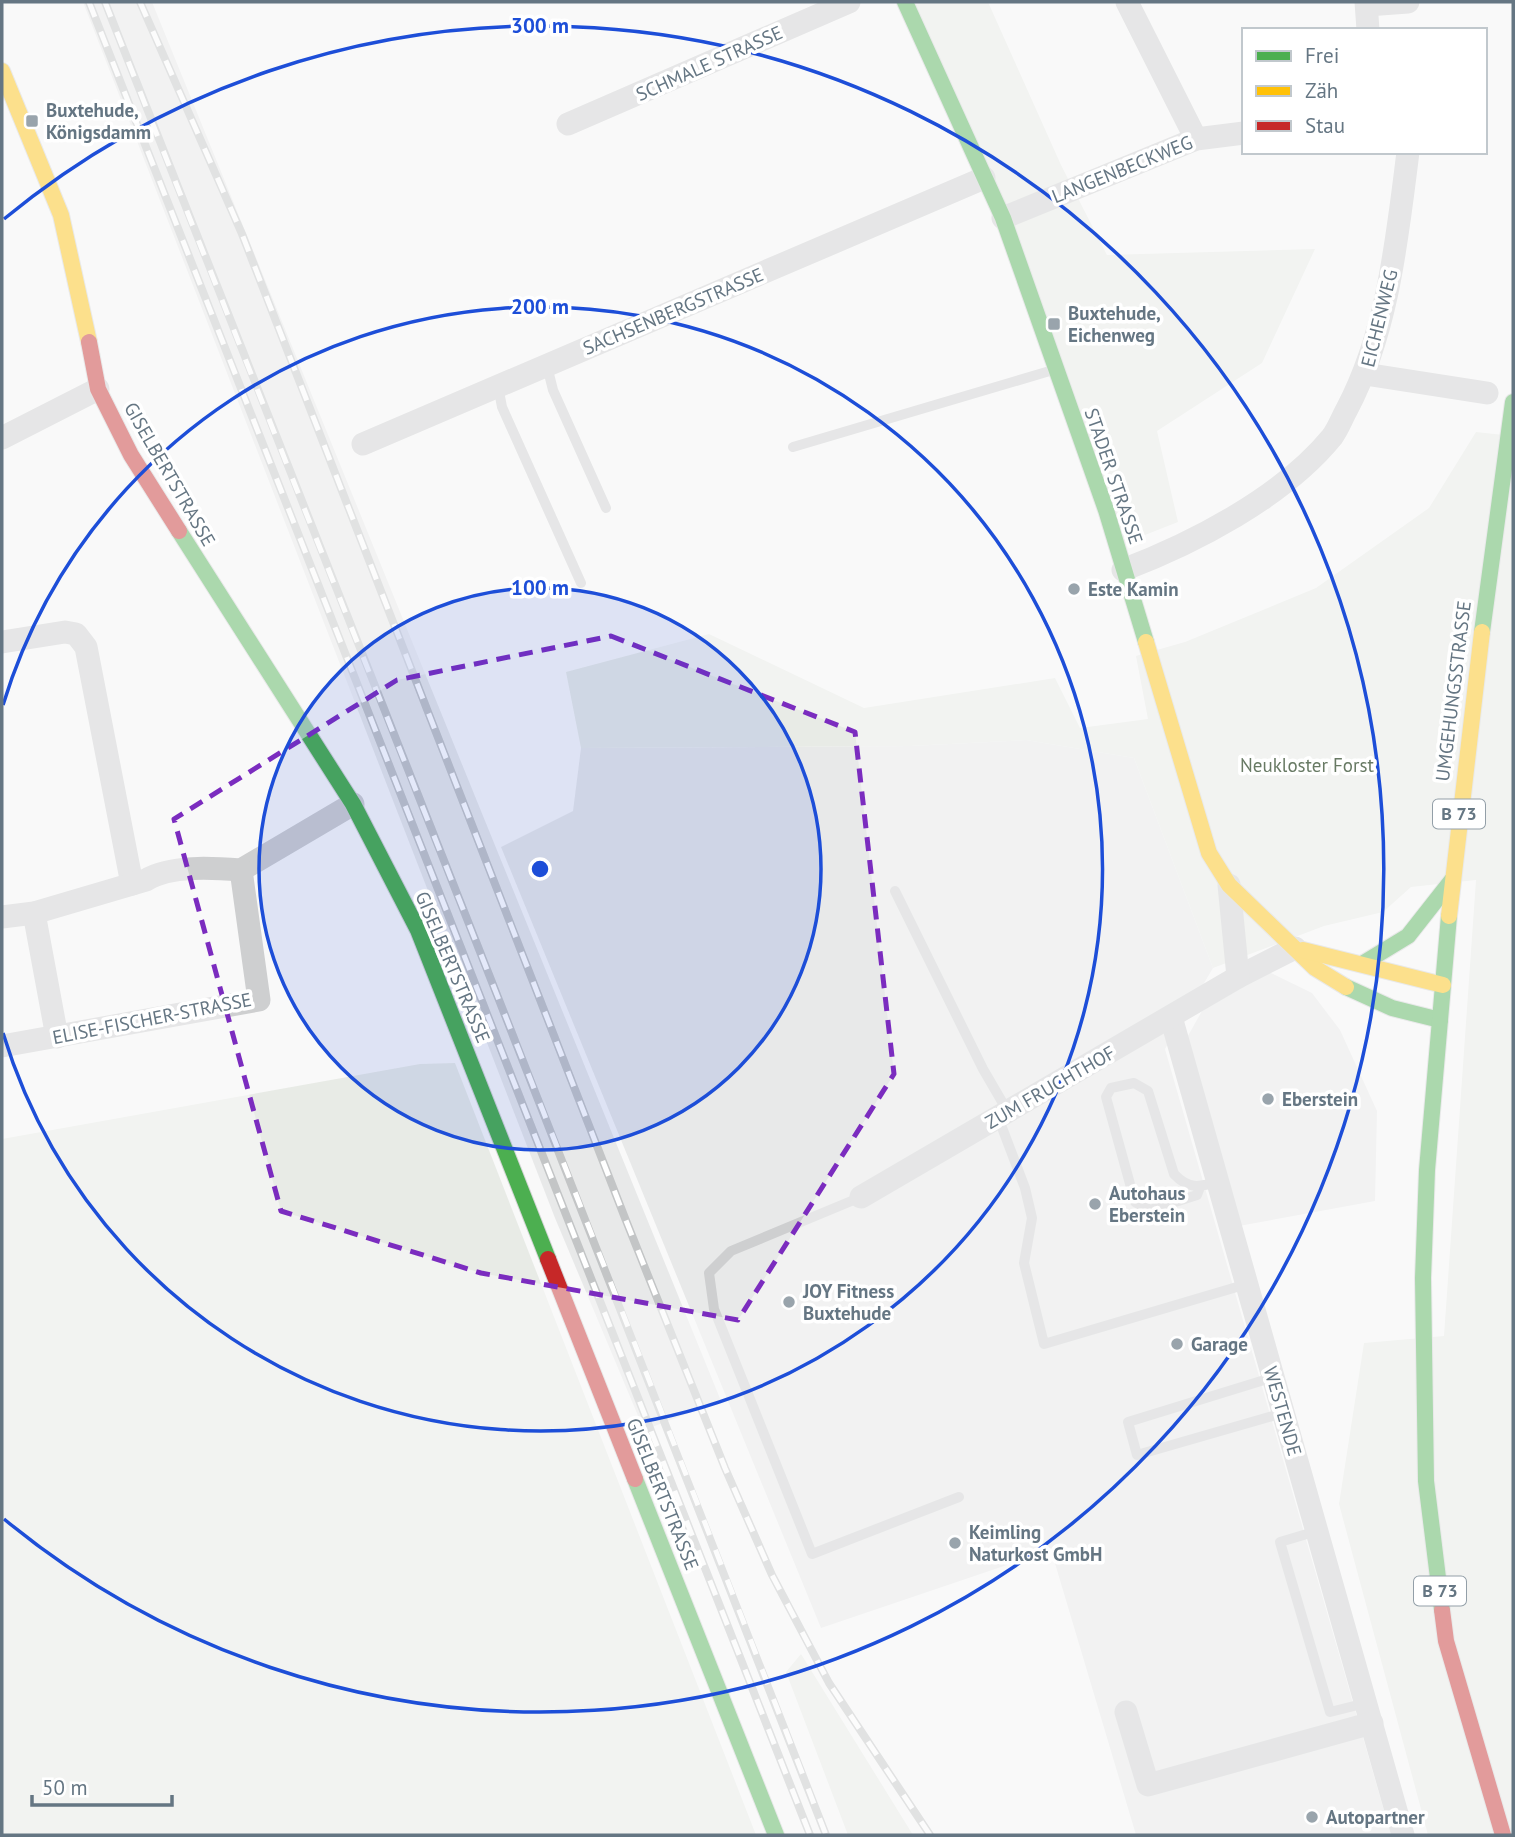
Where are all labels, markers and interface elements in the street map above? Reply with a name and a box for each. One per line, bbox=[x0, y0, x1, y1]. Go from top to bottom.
text: 300 m bbox=[511, 12, 569, 39]
street label: SCHMALE STRASSE bbox=[632, 20, 786, 106]
legend bbox=[1242, 28, 1487, 154]
text: Frei bbox=[1305, 42, 1339, 69]
text: Zäh bbox=[1305, 77, 1338, 104]
place label: Buxtehude, Königsdamm bbox=[46, 98, 151, 144]
text: Stau bbox=[1305, 112, 1345, 139]
marker: Buxtehude, Königsdamm bbox=[24, 113, 40, 129]
street label: LANGENBECKWEG bbox=[1048, 130, 1196, 208]
street label: SACHSENBERGSTRASSE bbox=[579, 262, 767, 360]
street label: EICHENWEG bbox=[1355, 267, 1403, 369]
text: 200 m bbox=[511, 293, 569, 320]
place label: Buxtehude, Eichenweg bbox=[1068, 301, 1161, 347]
marker: Buxtehude, Eichenweg bbox=[1046, 316, 1062, 332]
street label: GISELBERTSTRASSE bbox=[119, 398, 221, 550]
street label: STADER STRASSE bbox=[1079, 405, 1149, 547]
text: 100 m bbox=[511, 574, 569, 601]
place label: Este Kamin bbox=[1088, 577, 1179, 601]
marker: Este Kamin bbox=[1066, 581, 1082, 597]
street label: UMGEHUNGSSTRASSE bbox=[1430, 599, 1476, 783]
park label: Neukloster Forst bbox=[1240, 753, 1374, 777]
road number: B 73 bbox=[1433, 800, 1485, 828]
centre of rings bbox=[528, 857, 552, 881]
street label: GISELBERTSTRASSE bbox=[410, 888, 496, 1046]
street label: ELISE-FISCHER-STRASSE bbox=[50, 987, 254, 1049]
street label: ZUM FRUCHTHOF bbox=[981, 1040, 1119, 1134]
place label: Eberstein bbox=[1282, 1087, 1358, 1111]
marker: Eberstein bbox=[1260, 1091, 1276, 1107]
place label: Autohaus Eberstein bbox=[1109, 1181, 1185, 1227]
marker: Autohaus Eberstein bbox=[1087, 1196, 1103, 1212]
place label: JOY Fitness Buxtehude bbox=[802, 1279, 894, 1325]
marker: JOY Fitness Buxtehude bbox=[781, 1294, 797, 1310]
place label: Garage bbox=[1191, 1332, 1248, 1356]
marker: Garage bbox=[1169, 1336, 1185, 1352]
street label: WESTENDE bbox=[1259, 1363, 1307, 1459]
street label: GISELBERTSTRASSE bbox=[622, 1414, 704, 1574]
place label: Keimling Naturkost GmbH bbox=[969, 1520, 1102, 1566]
marker: Keimling Naturkost GmbH bbox=[947, 1535, 963, 1551]
road number: B 73 bbox=[1414, 1576, 1466, 1606]
scale bar bbox=[32, 1764, 172, 1808]
text: 50 m bbox=[42, 1774, 88, 1801]
place label: Autopartner bbox=[1326, 1805, 1425, 1829]
marker: Autopartner bbox=[1304, 1809, 1320, 1825]

